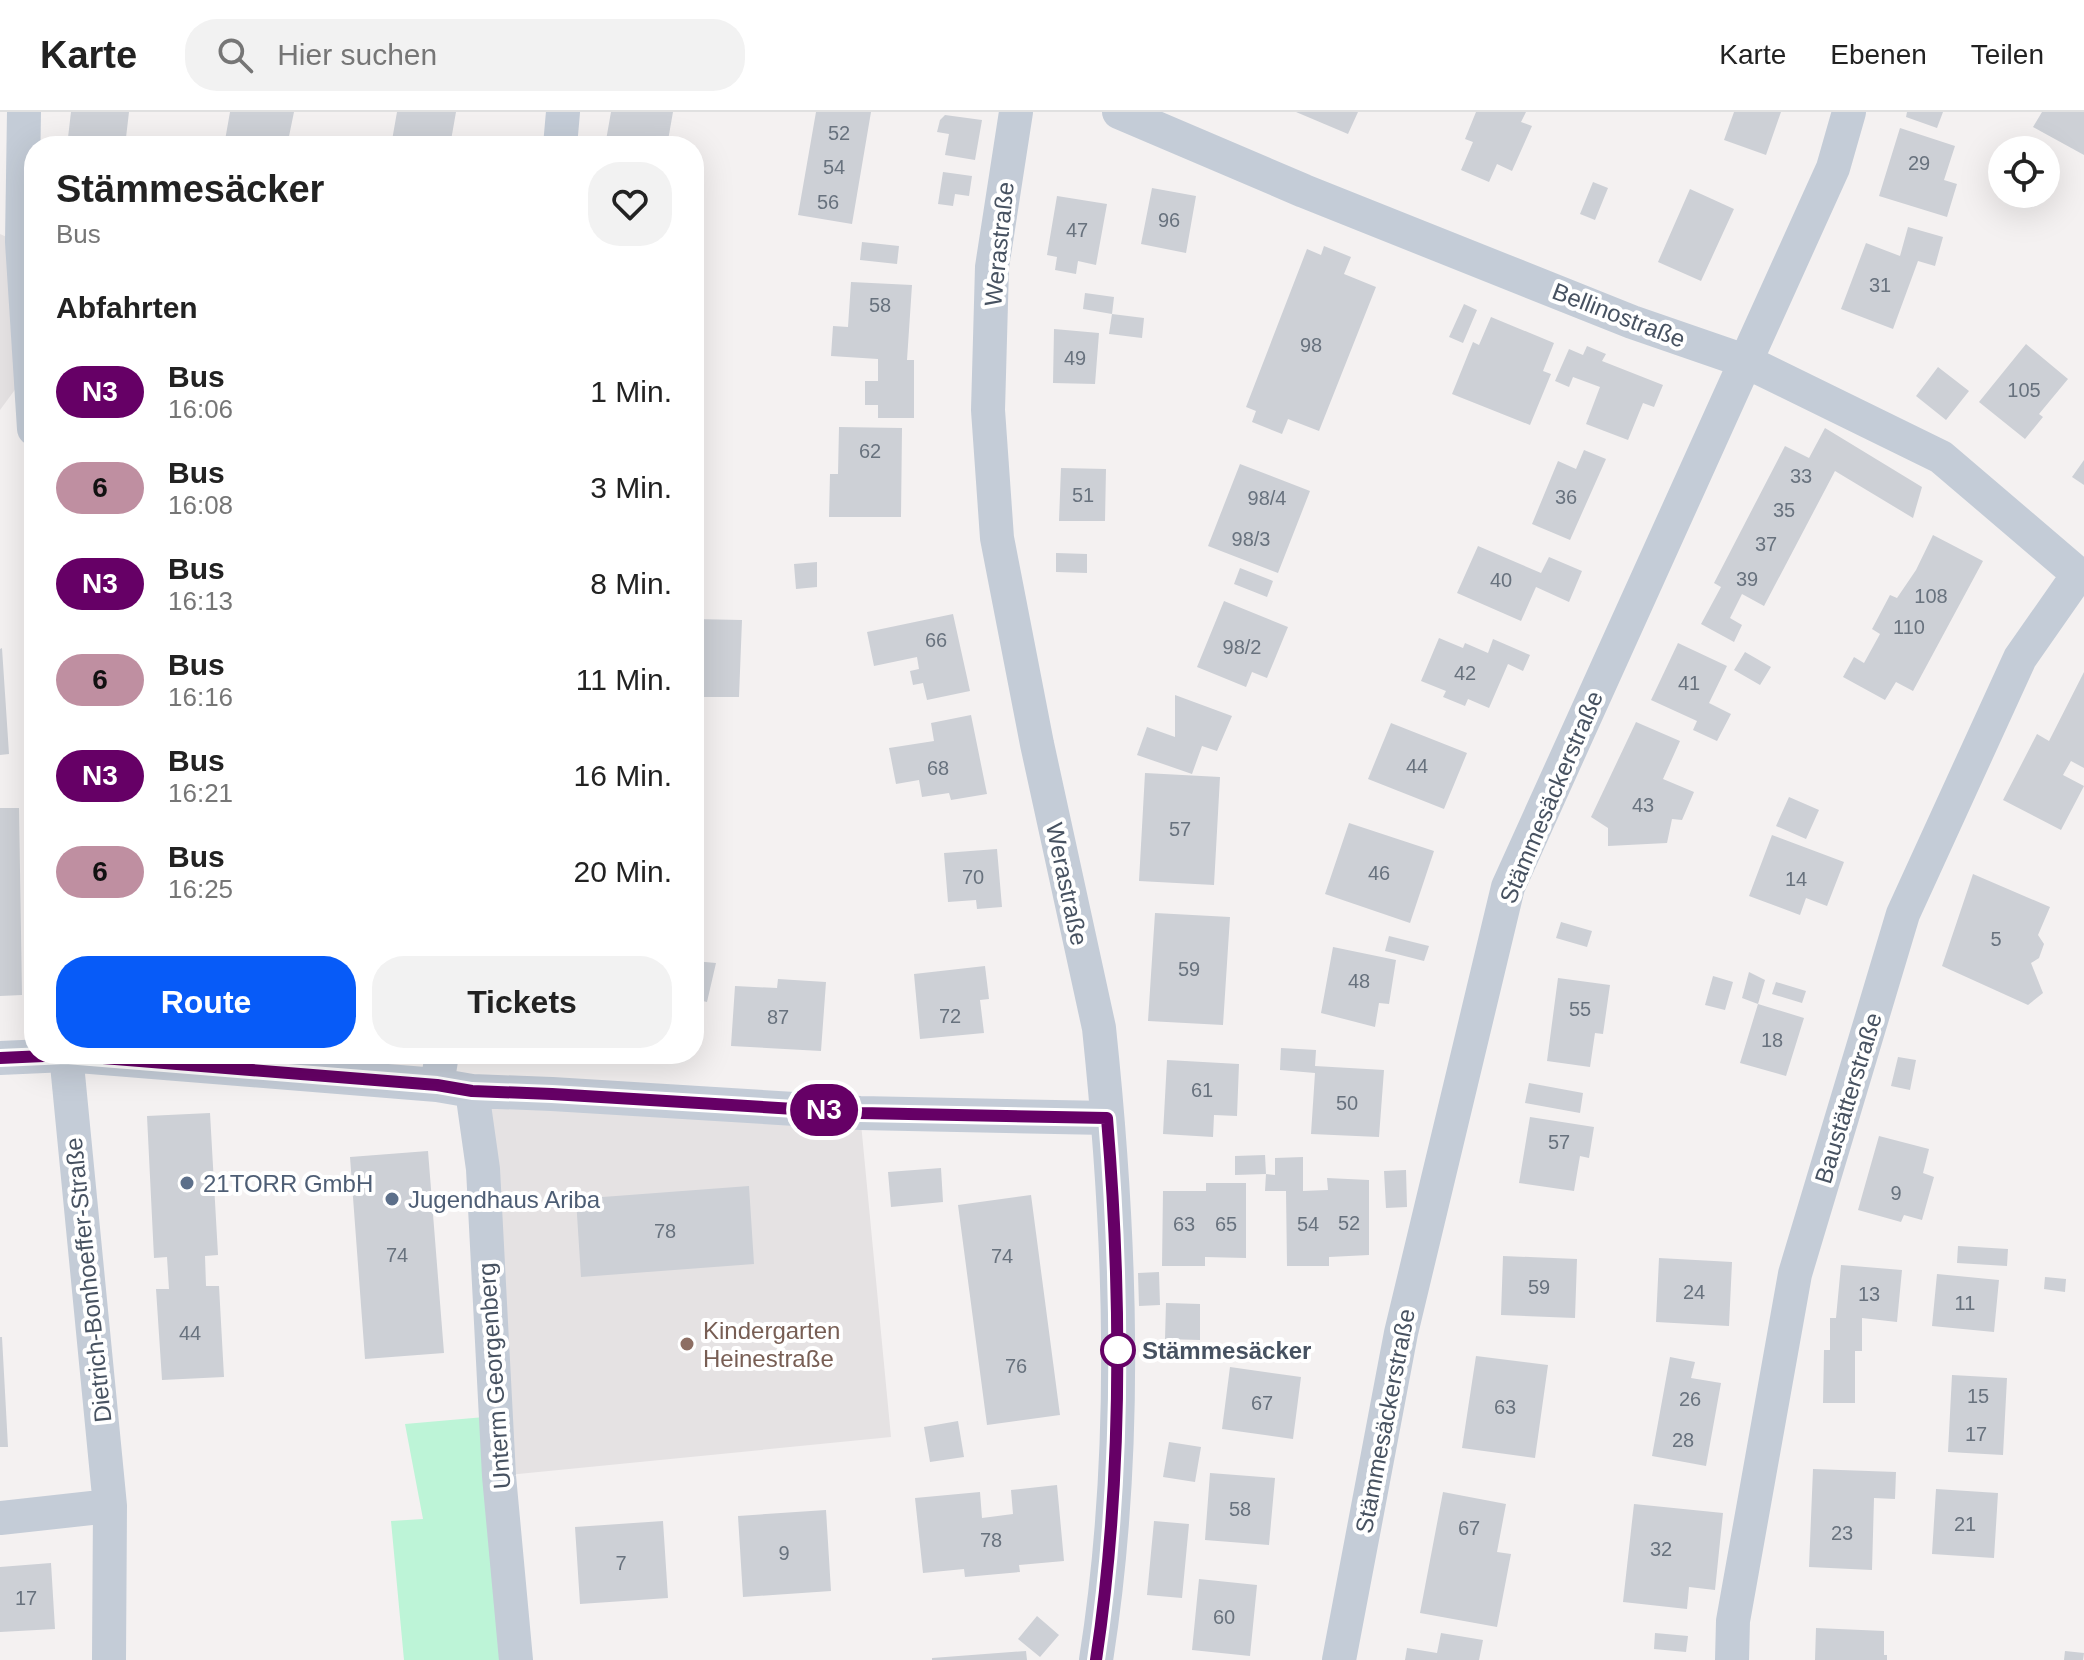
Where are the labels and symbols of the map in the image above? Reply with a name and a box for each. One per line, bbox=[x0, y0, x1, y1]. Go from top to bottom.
house number: 52 bbox=[828, 122, 850, 144]
house number: 29 bbox=[1908, 152, 1930, 174]
house number: 54 bbox=[823, 156, 845, 178]
street label: Werastraße bbox=[979, 180, 1019, 308]
house number: 56 bbox=[817, 191, 839, 213]
house number: 96 bbox=[1158, 209, 1180, 231]
house number: 47 bbox=[1066, 219, 1088, 241]
house number: 31 bbox=[1869, 274, 1891, 296]
street label: Bellinostraße bbox=[1549, 277, 1689, 353]
house number: 58 bbox=[869, 294, 891, 316]
house number: 98 bbox=[1300, 334, 1322, 356]
house number: 49 bbox=[1064, 347, 1086, 369]
house number: 105 bbox=[2007, 379, 2041, 401]
house number: 62 bbox=[859, 440, 881, 462]
house number: 33 bbox=[1790, 465, 1812, 487]
house number: 51 bbox=[1072, 484, 1094, 506]
house number: 36 bbox=[1555, 486, 1577, 508]
house number: 98/4 bbox=[1248, 487, 1286, 509]
house number: 35 bbox=[1773, 499, 1795, 521]
house number: 98/3 bbox=[1232, 528, 1270, 550]
house number: 37 bbox=[1755, 533, 1777, 555]
house number: 39 bbox=[1736, 568, 1758, 590]
house number: 40 bbox=[1490, 569, 1512, 591]
house number: 108 bbox=[1914, 585, 1948, 607]
house number: 110 bbox=[1893, 616, 1925, 638]
house number: 66 bbox=[925, 629, 947, 651]
house number: 98/2 bbox=[1223, 636, 1261, 658]
house number: 42 bbox=[1454, 662, 1476, 684]
house number: 41 bbox=[1678, 672, 1700, 694]
street label: Stämmesäckerstraße bbox=[1494, 687, 1608, 907]
house number: 44 bbox=[1406, 755, 1428, 777]
house number: 68 bbox=[927, 757, 949, 779]
house number: 43 bbox=[1632, 794, 1654, 816]
house number: 57 bbox=[1169, 818, 1191, 840]
street label: Werastraße bbox=[1041, 820, 1093, 948]
house number: 46 bbox=[1368, 862, 1390, 884]
house number: 70 bbox=[962, 866, 984, 888]
house number: 14 bbox=[1785, 868, 1807, 890]
house number: 5 bbox=[1990, 928, 2002, 950]
house number: 59 bbox=[1178, 958, 1200, 980]
house number: 48 bbox=[1348, 970, 1370, 992]
house number: 55 bbox=[1569, 998, 1591, 1020]
house number: 72 bbox=[939, 1005, 961, 1027]
house number: 87 bbox=[767, 1006, 789, 1028]
street label: Baustätterstraße bbox=[1809, 1009, 1887, 1187]
house number: 18 bbox=[1761, 1029, 1783, 1051]
house number: 61 bbox=[1191, 1079, 1213, 1101]
line badge: N3 bbox=[788, 1084, 860, 1136]
house number: 50 bbox=[1336, 1092, 1358, 1114]
house number: 57 bbox=[1548, 1131, 1570, 1153]
street label: Dietrich-Bonhoeffer-Straße bbox=[60, 1136, 116, 1424]
place label: 21TORR GmbH bbox=[203, 1170, 373, 1197]
marker: 21TORR GmbH bbox=[178, 1174, 196, 1192]
house number: 9 bbox=[1890, 1182, 1902, 1204]
place label: Jugendhaus Ariba bbox=[408, 1186, 601, 1213]
marker: Jugendhaus Ariba bbox=[383, 1190, 401, 1208]
house number: 52 bbox=[1338, 1212, 1360, 1234]
house number: 63 bbox=[1173, 1213, 1195, 1235]
house number: 65 bbox=[1215, 1213, 1237, 1235]
house number: 54 bbox=[1297, 1213, 1319, 1235]
house number: 78 bbox=[654, 1220, 676, 1242]
house number: 74 bbox=[386, 1244, 408, 1266]
house number: 74 bbox=[991, 1245, 1013, 1267]
street label: Unterm Georgenberg bbox=[473, 1262, 515, 1490]
house number: 59 bbox=[1528, 1276, 1550, 1298]
house number: 24 bbox=[1683, 1281, 1705, 1303]
house number: 13 bbox=[1858, 1283, 1880, 1305]
house number: 11 bbox=[1955, 1292, 1975, 1314]
street label: Stämmesäckerstraße bbox=[1350, 1306, 1420, 1536]
place label: Kindergarten Heinestraße bbox=[703, 1317, 840, 1372]
house number: 44 bbox=[179, 1322, 201, 1344]
marker: Stämmesäcker bbox=[1101, 1333, 1135, 1367]
marker: Kindergarten Heinestraße bbox=[678, 1335, 696, 1353]
place label: Stämmesäcker bbox=[1142, 1337, 1311, 1364]
house number: 76 bbox=[1005, 1355, 1027, 1377]
house number: 15 bbox=[1967, 1385, 1989, 1407]
house number: 26 bbox=[1679, 1388, 1701, 1410]
house number: 67 bbox=[1251, 1392, 1273, 1414]
house number: 63 bbox=[1494, 1396, 1516, 1418]
house number: 17 bbox=[1965, 1423, 1987, 1445]
house number: 28 bbox=[1672, 1429, 1694, 1451]
house number: 58 bbox=[1229, 1498, 1251, 1520]
house number: 21 bbox=[1954, 1513, 1976, 1535]
house number: 67 bbox=[1458, 1517, 1480, 1539]
house number: 23 bbox=[1831, 1522, 1853, 1544]
house number: 78 bbox=[980, 1529, 1002, 1551]
house number: 32 bbox=[1650, 1538, 1672, 1560]
house number: 9 bbox=[778, 1542, 790, 1564]
house number: 7 bbox=[615, 1552, 627, 1574]
house number: 17 bbox=[15, 1587, 37, 1609]
house number: 60 bbox=[1213, 1606, 1235, 1628]

